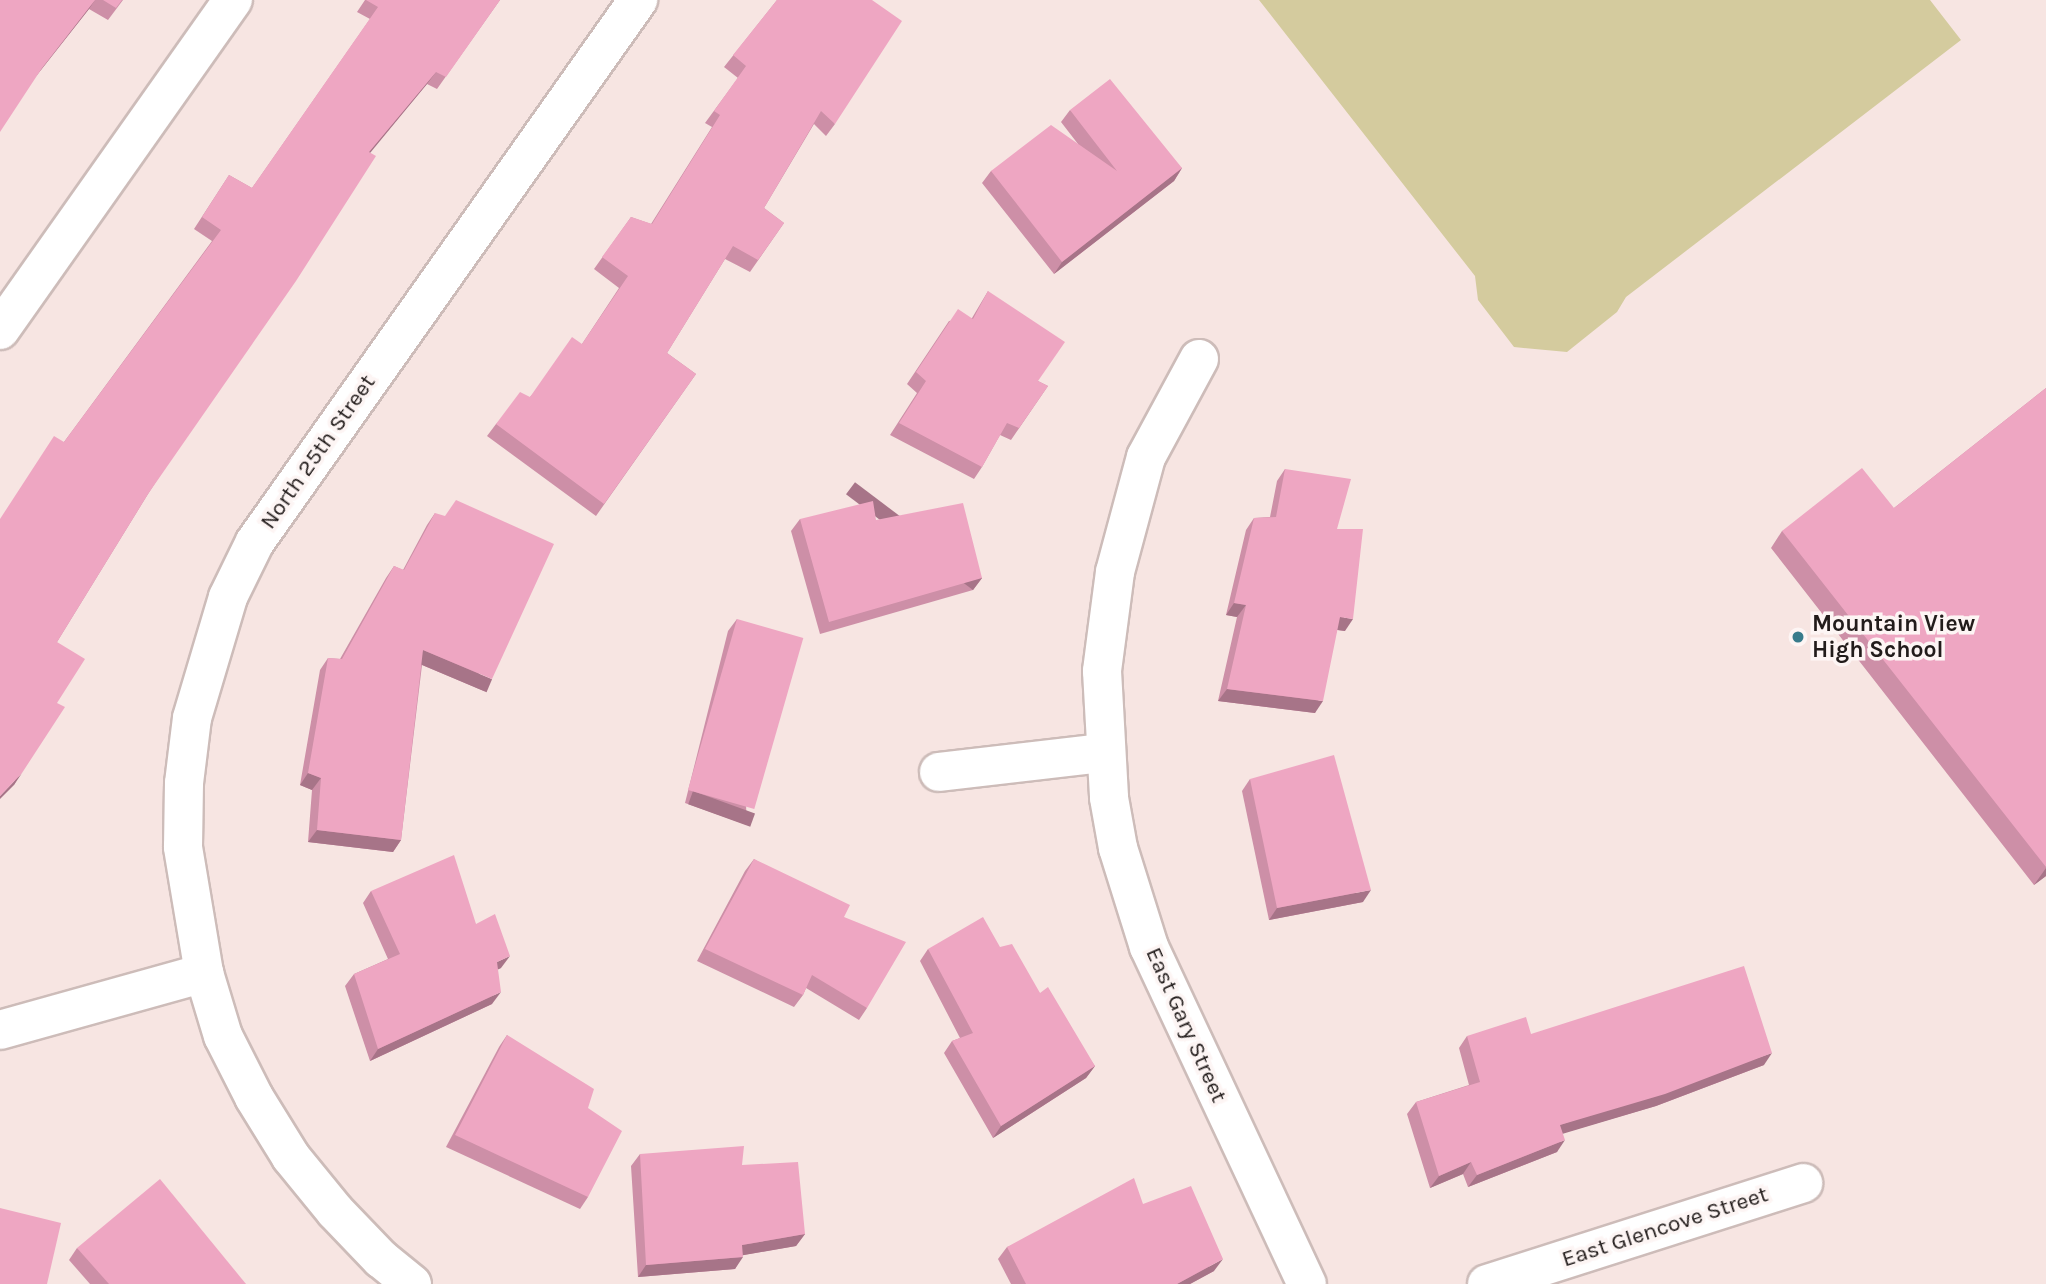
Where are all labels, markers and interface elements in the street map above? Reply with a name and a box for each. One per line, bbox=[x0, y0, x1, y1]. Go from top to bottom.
street label: North 25th Street bbox=[254, 370, 382, 534]
place label: Mountain View High School bbox=[1812, 610, 1975, 664]
marker: Mountain View High School bbox=[1790, 629, 1806, 645]
street label: East Gary Street bbox=[1139, 943, 1233, 1107]
street label: East Glencove Street bbox=[1558, 1181, 1772, 1273]

